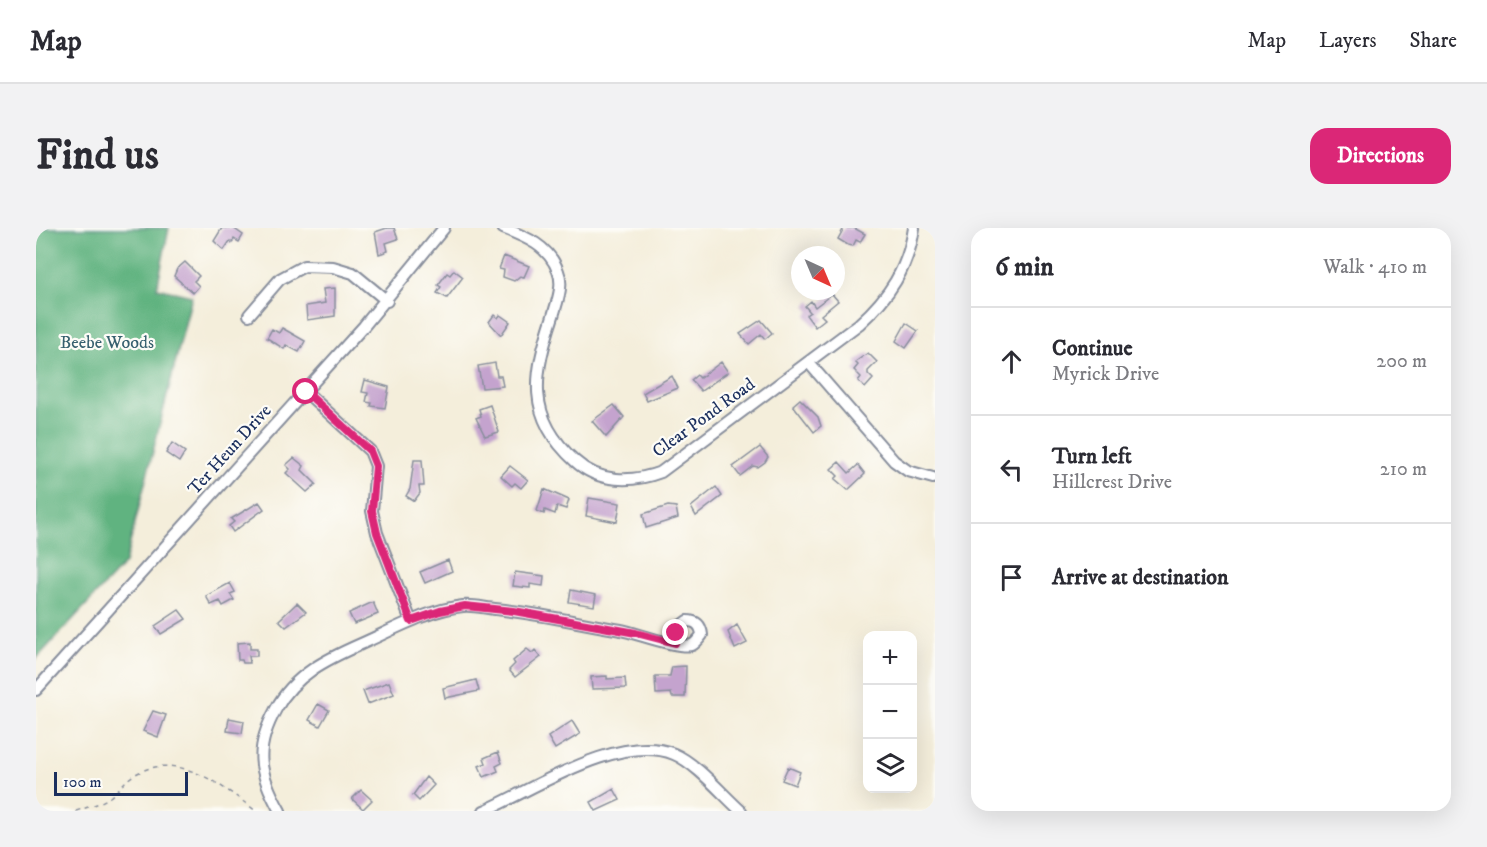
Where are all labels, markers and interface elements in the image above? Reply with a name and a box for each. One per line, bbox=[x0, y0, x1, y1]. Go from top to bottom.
text: Map bbox=[30, 24, 82, 59]
text: Map bbox=[1247, 28, 1286, 54]
text: Layers bbox=[1319, 28, 1377, 54]
text: Share bbox=[1410, 28, 1457, 54]
button: Directions bbox=[1310, 128, 1451, 184]
text: Find us bbox=[36, 130, 159, 182]
north arrow bbox=[791, 246, 845, 300]
text: 6 min bbox=[995, 251, 1054, 284]
text: Walk · 410 m bbox=[1323, 255, 1427, 280]
park label: Beebe Woods bbox=[60, 332, 154, 354]
text: Continue bbox=[1052, 335, 1133, 362]
icon: ahead bbox=[995, 345, 1028, 378]
text: 200 m bbox=[1376, 349, 1427, 374]
text: Myrick Drive bbox=[1052, 362, 1159, 387]
street label: Clear Pond Road bbox=[648, 373, 760, 463]
route start bbox=[292, 378, 318, 404]
street label: Ter Heun Drive bbox=[184, 400, 276, 500]
text: Turn left bbox=[1052, 443, 1132, 470]
icon: left bbox=[995, 453, 1028, 486]
text: 210 m bbox=[1380, 457, 1427, 482]
text: Hillcrest Drive bbox=[1052, 470, 1172, 495]
icon: arrive bbox=[995, 561, 1028, 594]
text: Arrive at destination bbox=[1052, 564, 1229, 591]
route end bbox=[662, 619, 688, 645]
map controls bbox=[863, 631, 917, 793]
button: + bbox=[863, 631, 917, 685]
button: − bbox=[863, 685, 917, 739]
button: layers bbox=[863, 739, 917, 793]
scale bar bbox=[54, 769, 188, 796]
text: 100 m bbox=[63, 772, 102, 792]

